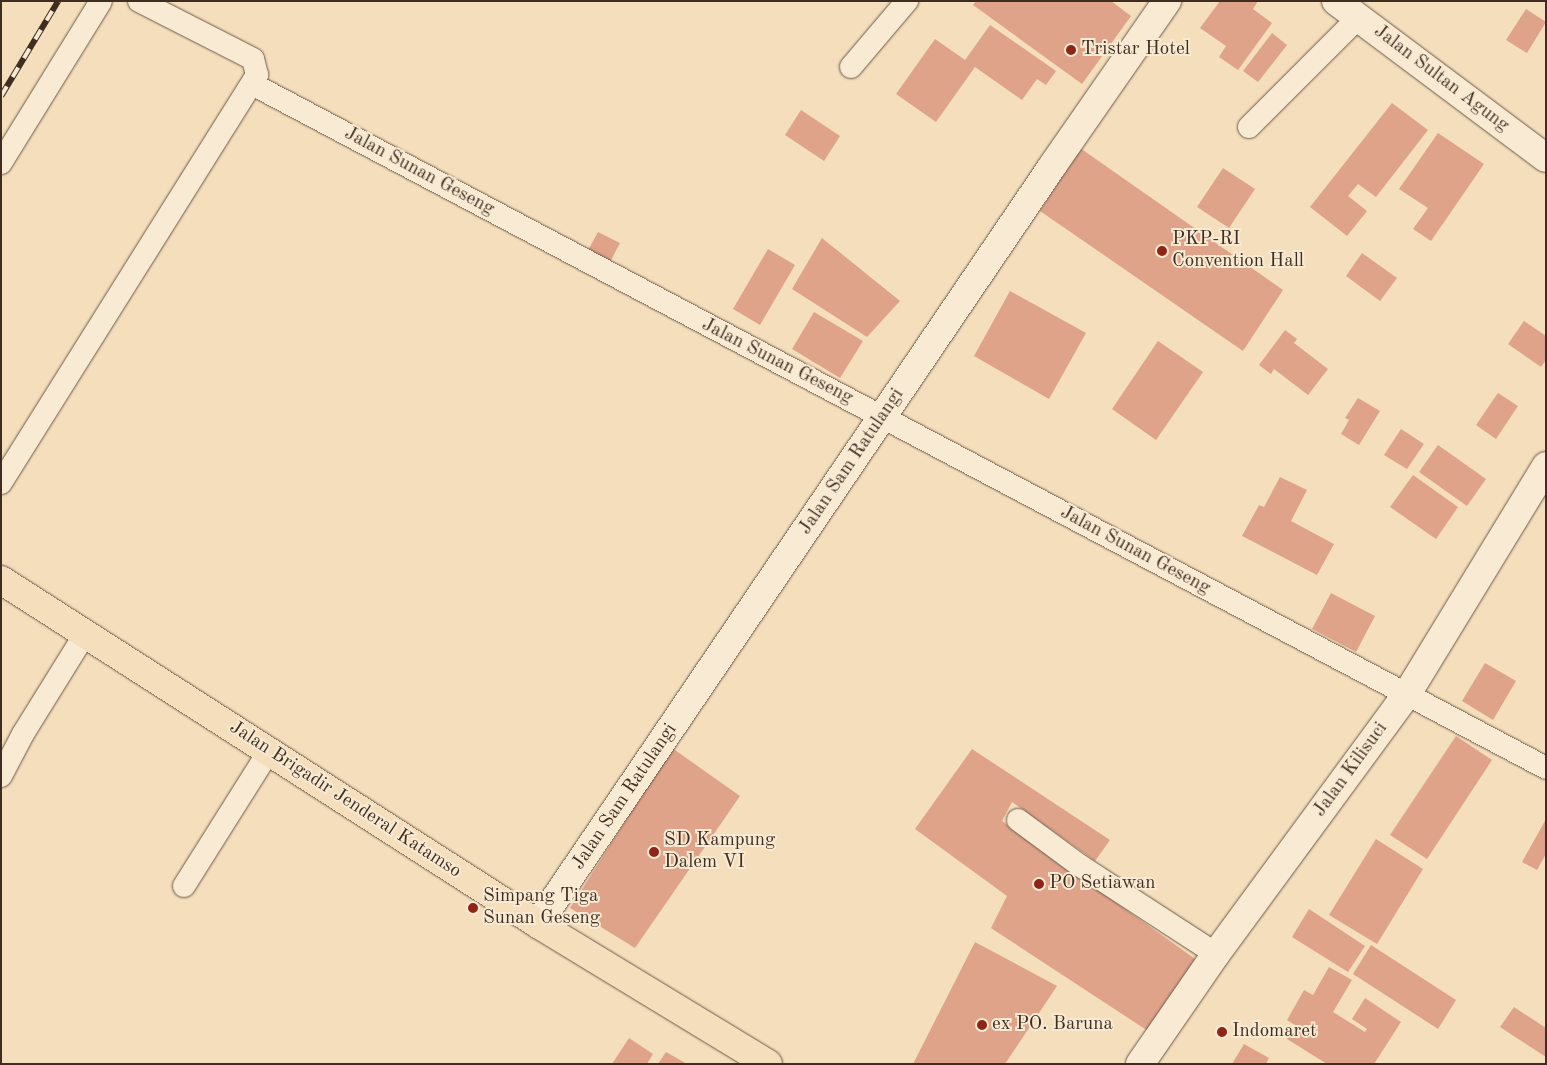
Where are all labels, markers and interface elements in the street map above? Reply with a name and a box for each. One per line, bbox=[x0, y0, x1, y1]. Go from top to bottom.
street label: Jalan Sultan Agung bbox=[1369, 21, 1513, 137]
place label: Tristar Hotel bbox=[1081, 39, 1190, 61]
marker: Tristar Hotel bbox=[1065, 44, 1077, 56]
street label: Jalan Sunan Geseng bbox=[340, 123, 498, 221]
place label: PKP-RI Convention Hall bbox=[1172, 229, 1304, 273]
marker: PKP-RI Convention Hall bbox=[1156, 245, 1168, 257]
street label: Jalan Sunan Geseng bbox=[698, 314, 856, 410]
street label: Jalan Sam Ratulangi bbox=[795, 385, 909, 539]
street label: Jalan Sunan Geseng bbox=[1056, 502, 1214, 600]
street label: Jalan Brigadir Jenderal Katamso bbox=[225, 716, 465, 884]
street label: Jalan Kilisuci bbox=[1309, 718, 1393, 822]
street label: Jalan Sam Ratulangi bbox=[568, 720, 682, 874]
place label: SD Kampung Dalem VI bbox=[664, 830, 775, 874]
marker: SD Kampung Dalem VI bbox=[648, 846, 660, 858]
place label: PO Setiawan bbox=[1049, 873, 1156, 895]
marker: PO Setiawan bbox=[1033, 878, 1045, 890]
place label: Simpang Tiga Sunan Geseng bbox=[483, 886, 600, 930]
marker: Simpang Tiga Sunan Geseng bbox=[467, 902, 479, 914]
place label: ex PO. Baruna bbox=[992, 1014, 1113, 1036]
marker: ex PO. Baruna bbox=[976, 1019, 988, 1031]
place label: Indomaret bbox=[1232, 1021, 1317, 1043]
marker: Indomaret bbox=[1216, 1026, 1228, 1038]

